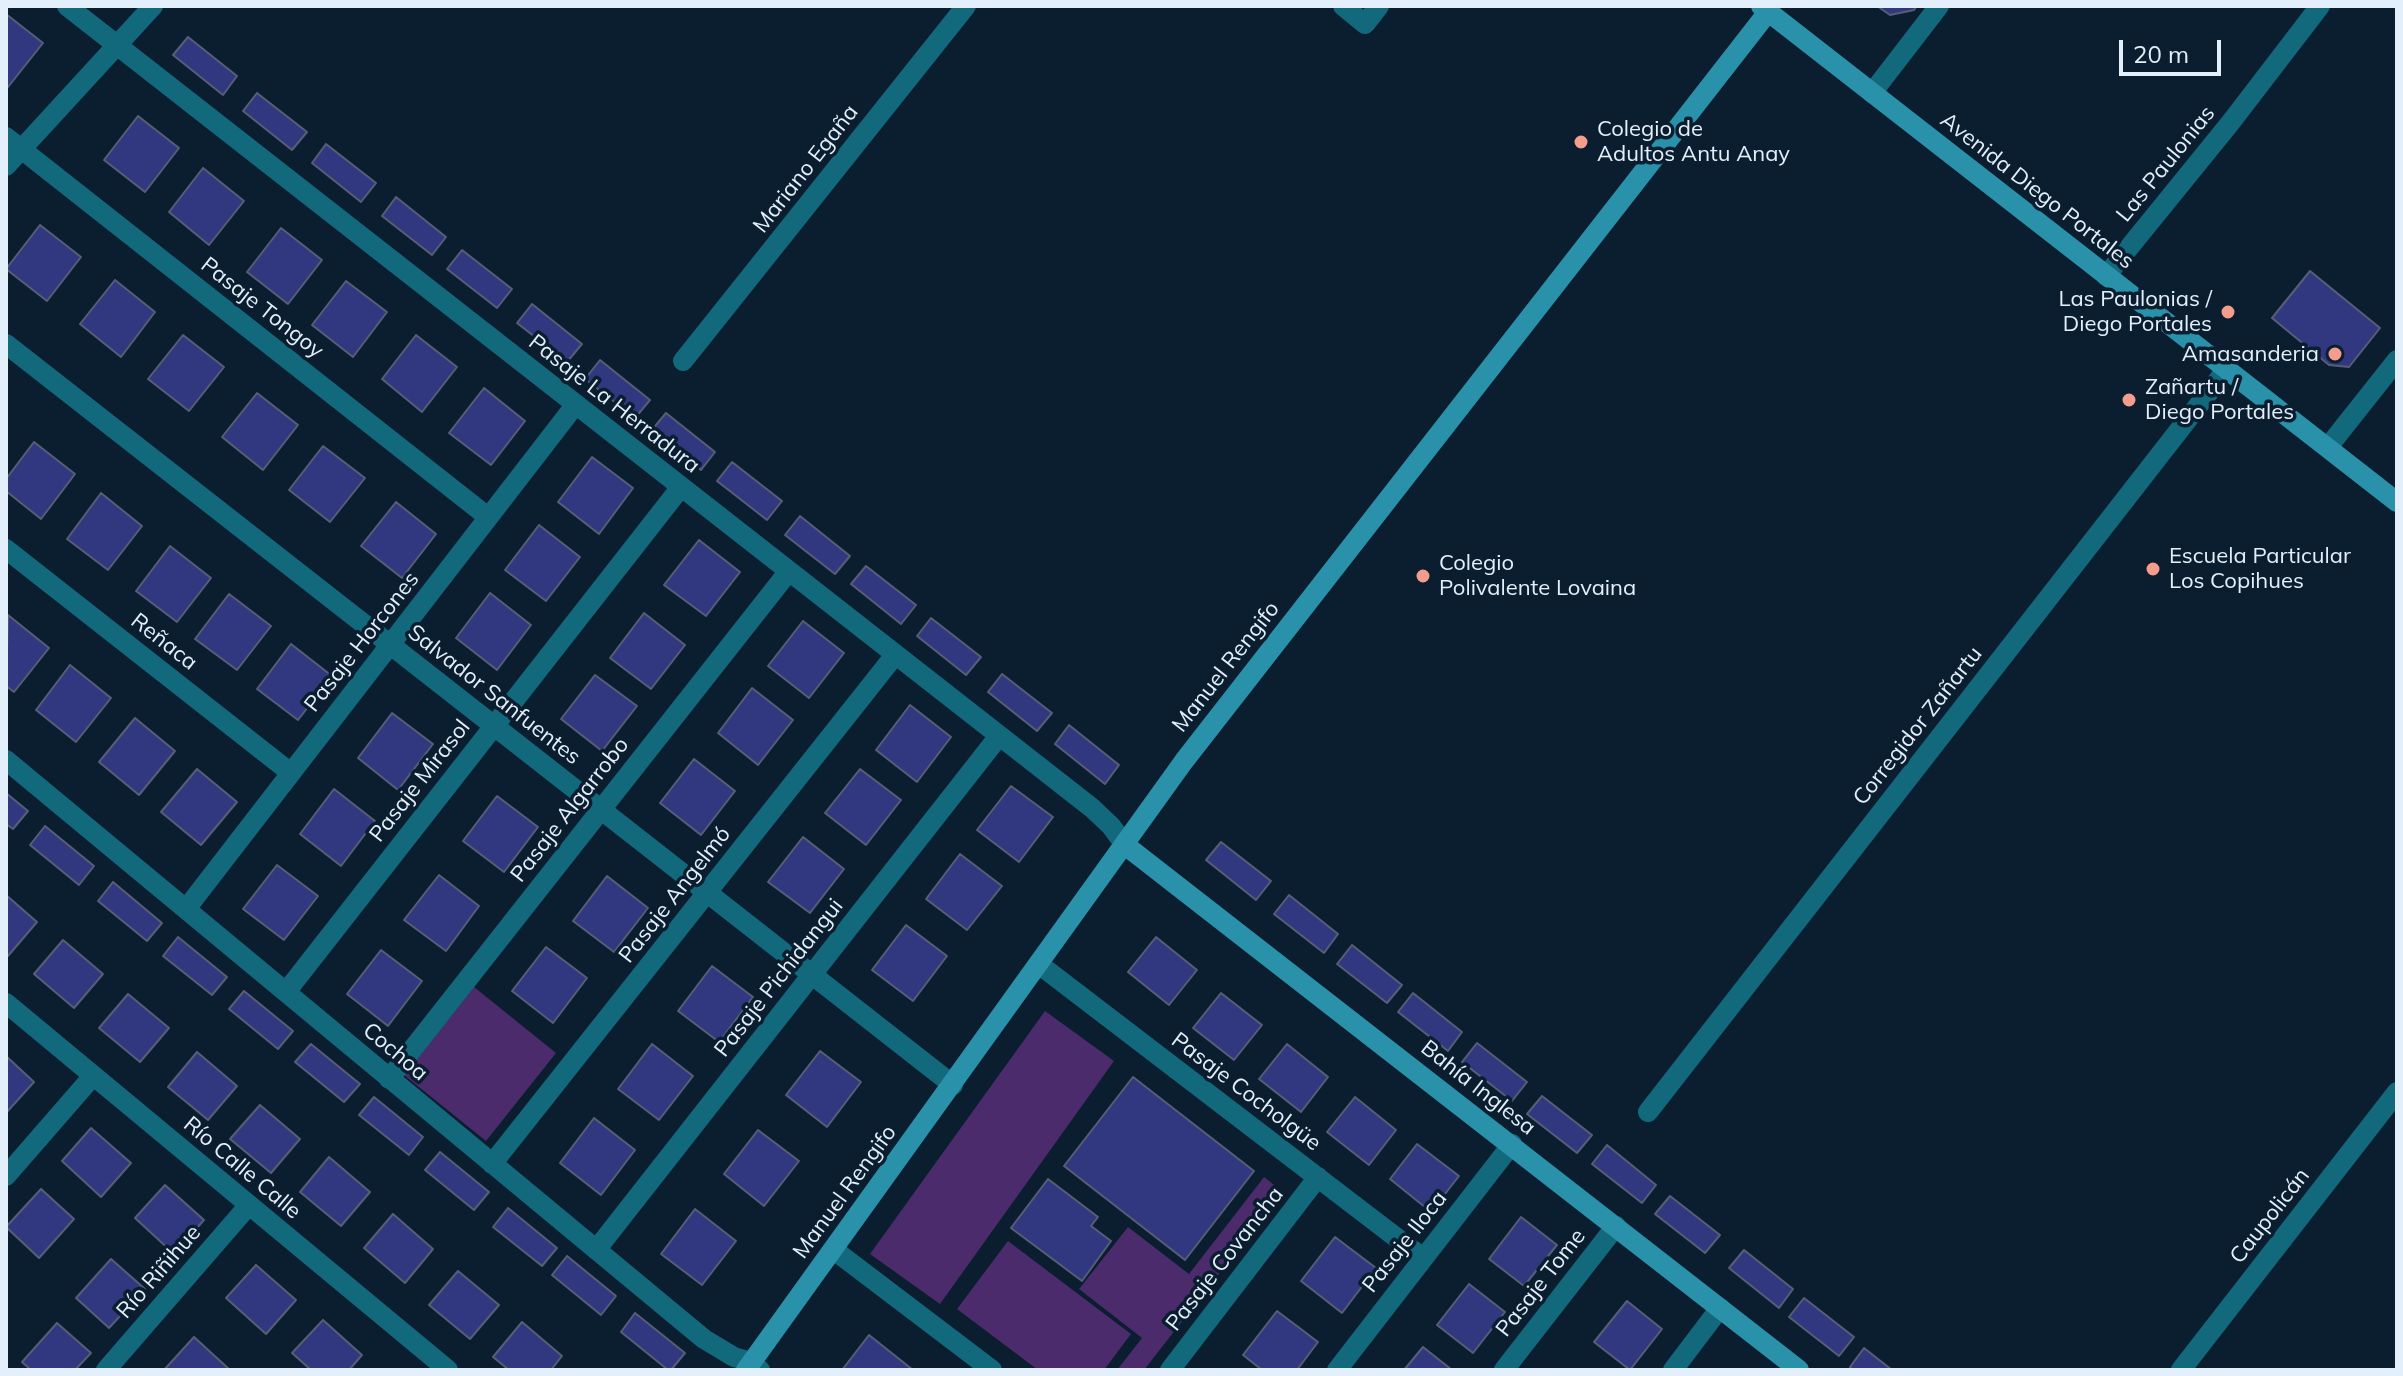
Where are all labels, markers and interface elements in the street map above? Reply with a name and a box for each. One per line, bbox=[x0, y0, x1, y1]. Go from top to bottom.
scale bar bbox=[2123, 24, 2225, 74]
text: 20 m bbox=[2133, 39, 2189, 69]
street label: Mariano Egaña bbox=[748, 100, 864, 238]
street label: Las Paulonias bbox=[2111, 101, 2221, 227]
street label: Avenida Diego Portales bbox=[1935, 107, 2139, 275]
place label: Colegio de Adultos Antu Anay bbox=[1597, 116, 1790, 168]
marker: Colegio de Adultos Antu Anay bbox=[1572, 133, 1590, 151]
street label: Pasaje Tongoy bbox=[195, 252, 329, 364]
place label: Las Paulonias / Diego Portales bbox=[2058, 286, 2212, 338]
marker: Las Paulonias / Diego Portales bbox=[2219, 303, 2237, 321]
street label: Pasaje La Herradura bbox=[523, 329, 705, 479]
place label: Amasanderia bbox=[2182, 341, 2319, 367]
marker: Amasanderia bbox=[2326, 345, 2344, 363]
place label: Zañartu / Diego Portales bbox=[2145, 374, 2294, 426]
marker: Zañartu / Diego Portales bbox=[2120, 391, 2138, 409]
place label: Escuela Particular Los Copihues bbox=[2169, 543, 2351, 594]
place label: Colegio Polivalente Lovaina bbox=[1439, 550, 1636, 602]
marker: Escuela Particular Los Copihues bbox=[2144, 560, 2162, 578]
street label: Pasaje Horcones bbox=[299, 567, 425, 717]
marker: Colegio Polivalente Lovaina bbox=[1414, 567, 1432, 585]
street label: Manuel Rengifo bbox=[1167, 596, 1285, 738]
street label: Reñaca bbox=[126, 608, 202, 676]
street label: Salvador Sanfuentes bbox=[403, 619, 585, 771]
street label: Corregidor Zañartu bbox=[1848, 642, 1988, 810]
street label: Pasaje Mirasol bbox=[364, 715, 476, 847]
street label: Pasaje Algarrobo bbox=[505, 732, 635, 888]
street label: Pasaje Angelmó bbox=[614, 822, 736, 968]
street label: Pasaje Pichidangui bbox=[709, 894, 849, 1062]
street label: Cochoa bbox=[357, 1017, 433, 1087]
street label: Pasaje Cocholgüe bbox=[1166, 1027, 1326, 1157]
street label: Bahía Inglesa bbox=[1415, 1035, 1541, 1141]
street label: Río Calle Calle bbox=[178, 1111, 306, 1225]
street label: Manuel Rengifo bbox=[788, 1120, 902, 1264]
street label: Caupolicán bbox=[2225, 1163, 2315, 1269]
street label: Pasaje Covancha bbox=[1161, 1182, 1289, 1336]
street label: Pasaje Iloca bbox=[1357, 1186, 1453, 1298]
street label: Río Riñihue bbox=[111, 1220, 207, 1324]
street label: Pasaje Tome bbox=[1491, 1224, 1591, 1342]

